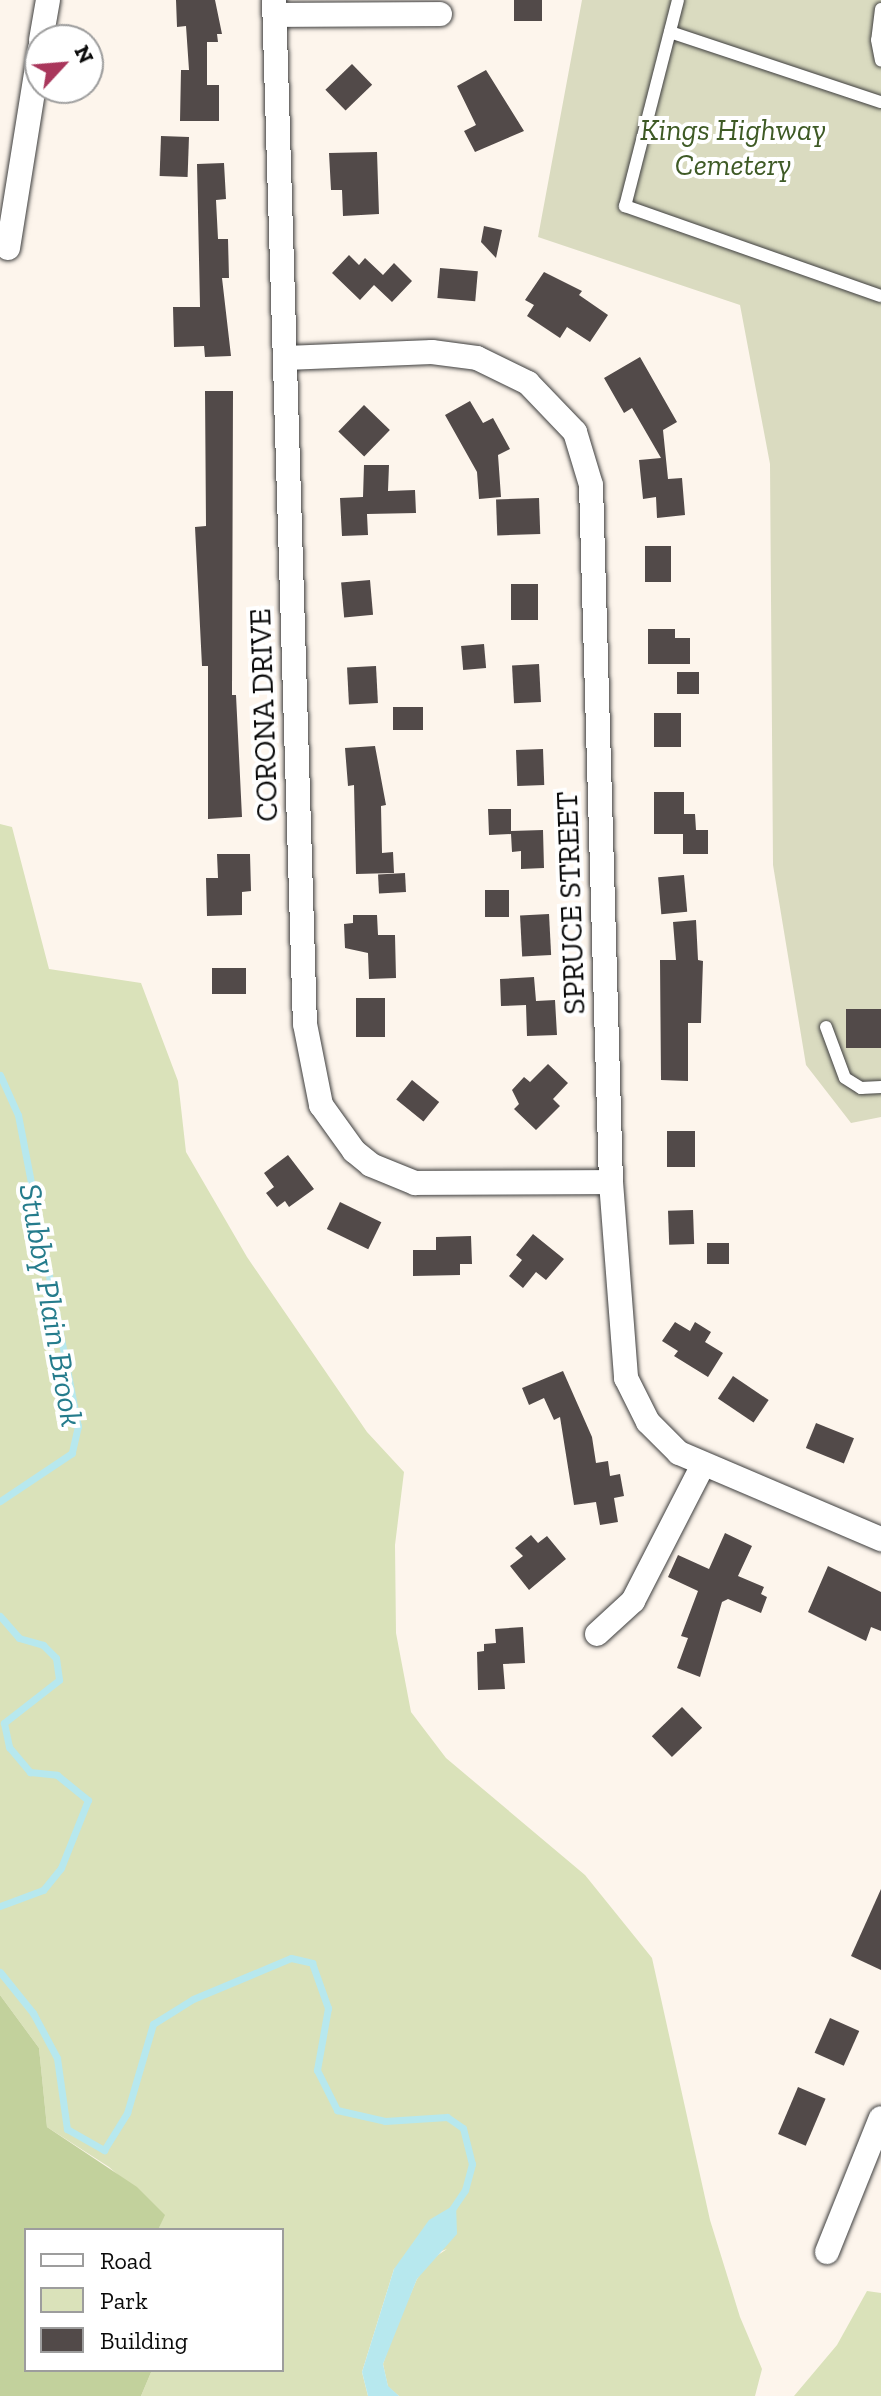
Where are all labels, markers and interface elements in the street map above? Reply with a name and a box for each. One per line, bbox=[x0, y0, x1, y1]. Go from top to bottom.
north arrow bbox=[24, 24, 104, 104]
text: N bbox=[68, 41, 100, 68]
park label: Kings Highway Cemetery bbox=[640, 112, 826, 182]
street label: CORONA DRIVE bbox=[242, 607, 286, 823]
street label: SPRUCE STREET bbox=[549, 791, 593, 1015]
water label: Stubby Plain Brook bbox=[11, 1180, 91, 1430]
legend bbox=[24, 2228, 284, 2372]
text: Road bbox=[100, 2246, 152, 2275]
text: Park bbox=[100, 2286, 148, 2315]
text: Building bbox=[100, 2326, 188, 2355]

